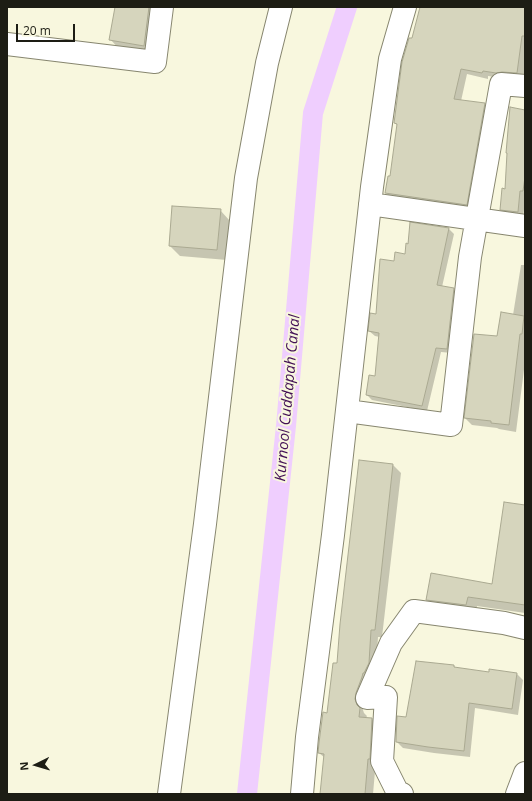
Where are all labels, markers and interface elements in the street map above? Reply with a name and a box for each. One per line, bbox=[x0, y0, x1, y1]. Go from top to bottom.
scale bar bbox=[18, 16, 77, 42]
text: 20 m bbox=[23, 22, 51, 39]
water label: Kurnool Cuddapah Canal bbox=[272, 314, 304, 482]
north arrow bbox=[16, 745, 56, 785]
text: N bbox=[16, 761, 31, 771]

